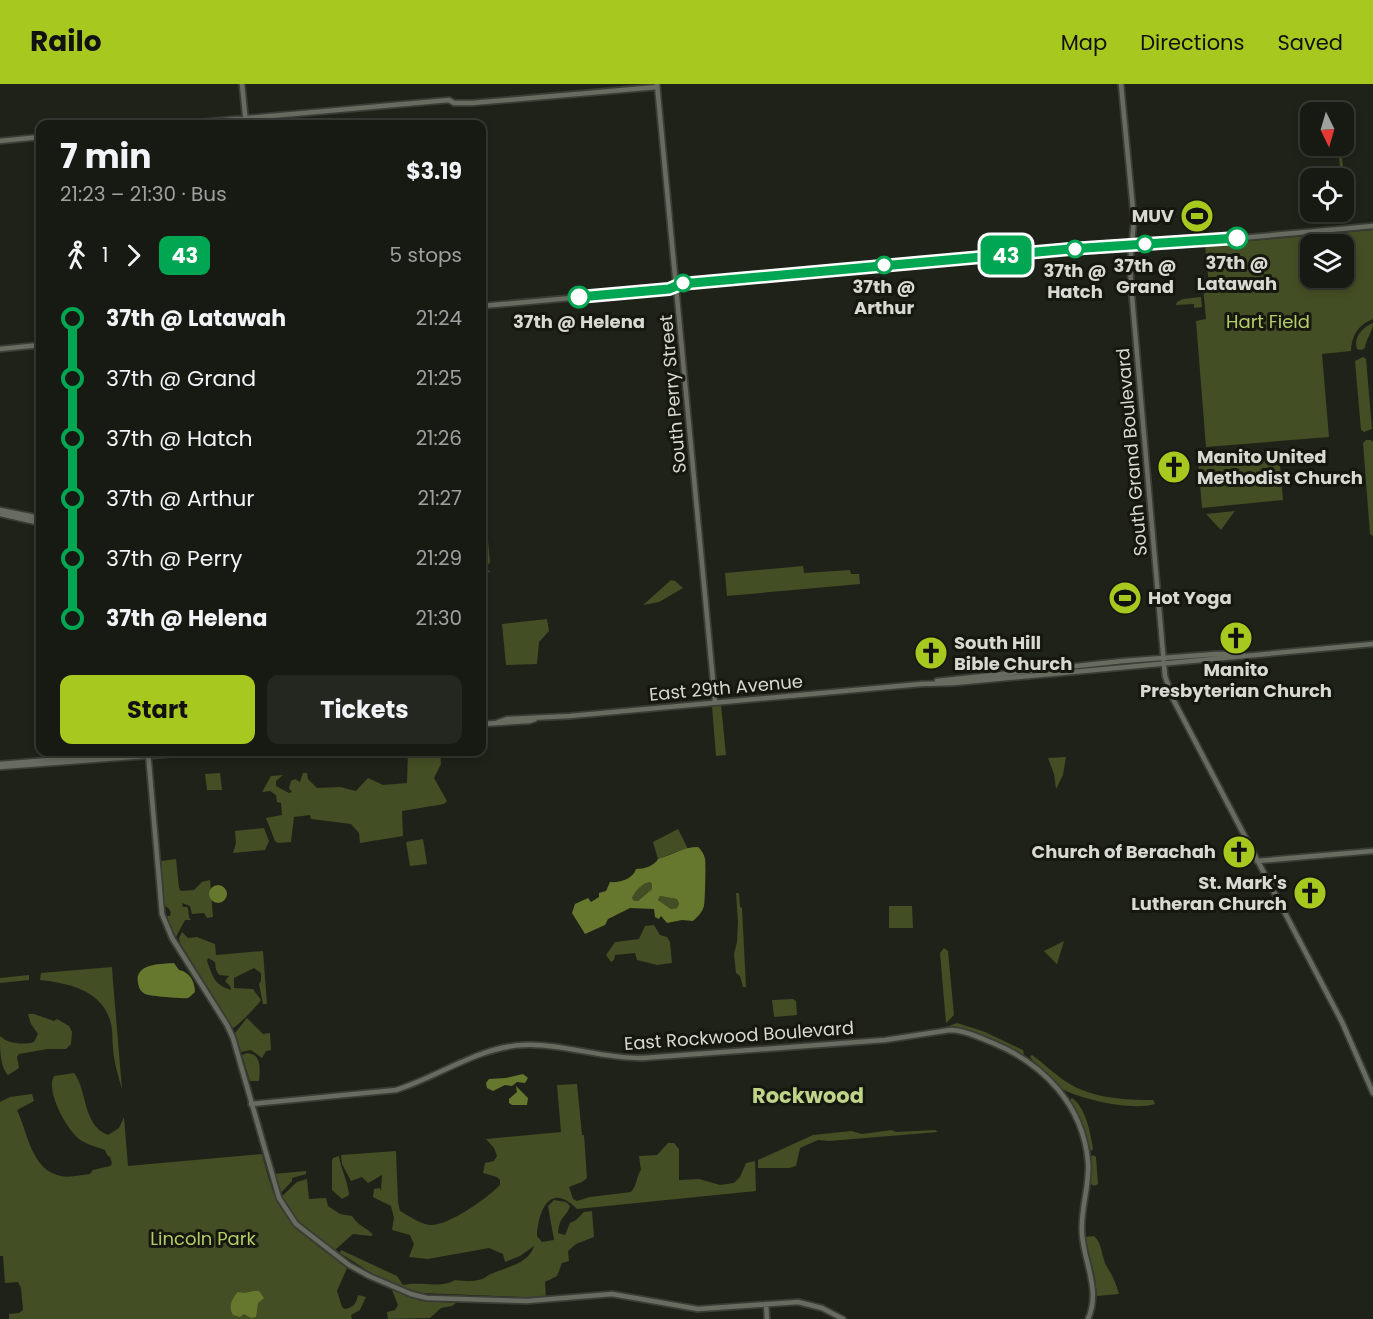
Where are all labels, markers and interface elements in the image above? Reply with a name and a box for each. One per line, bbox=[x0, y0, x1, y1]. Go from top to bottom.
text: Railo bbox=[30, 22, 102, 61]
text: Map bbox=[1061, 28, 1107, 57]
text: Directions bbox=[1140, 28, 1244, 57]
text: Saved bbox=[1277, 28, 1343, 57]
north arrow bbox=[1300, 102, 1354, 156]
map controls bbox=[1300, 102, 1354, 288]
text: 7 min bbox=[60, 133, 152, 180]
text: $3.19 bbox=[406, 156, 462, 187]
button: locate bbox=[1300, 168, 1354, 222]
text: 21:23 – 21:30 · Bus bbox=[60, 180, 227, 208]
sports icon: MUV bbox=[1179, 198, 1215, 234]
place label: MUV bbox=[1132, 203, 1174, 228]
marker: 37th @ Latawah bbox=[1226, 227, 1248, 249]
button: layers bbox=[1300, 234, 1354, 288]
marker: 37th @ Grand bbox=[1136, 235, 1154, 253]
line badge: 43 bbox=[979, 236, 1033, 274]
icon: walk bbox=[60, 239, 93, 272]
icon: forward bbox=[117, 239, 150, 272]
marker: 37th @ Hatch bbox=[1066, 240, 1084, 258]
text: 1 bbox=[102, 241, 108, 269]
text: 43 bbox=[171, 241, 198, 270]
text: 5 stops bbox=[390, 241, 462, 269]
text: 43 bbox=[993, 241, 1019, 270]
place label: 37th @ Latawah bbox=[1197, 250, 1277, 296]
place label: 37th @ Grand bbox=[1113, 253, 1177, 299]
marker: 37th @ Arthur bbox=[875, 256, 893, 274]
place label: 37th @ Hatch bbox=[1043, 258, 1107, 304]
unlabelled marker bbox=[674, 274, 692, 292]
place label: 37th @ Arthur bbox=[852, 274, 916, 320]
marker: 37th @ Helena bbox=[568, 286, 590, 308]
text: 37th @ Latawah bbox=[106, 303, 286, 334]
text: 21:24 bbox=[416, 304, 462, 332]
place label: 37th @ Helena bbox=[513, 309, 645, 334]
park label: Hart Field bbox=[1226, 309, 1310, 334]
street label: South Perry Street bbox=[653, 314, 692, 474]
street label: South Grand Boulevard bbox=[1110, 347, 1153, 557]
text: 37th @ Grand bbox=[106, 363, 256, 394]
text: 21:25 bbox=[416, 364, 462, 392]
text: 37th @ Hatch bbox=[106, 423, 253, 454]
text: 21:26 bbox=[416, 424, 462, 452]
place label: Manito United Methodist Church bbox=[1197, 444, 1363, 490]
church icon: Manito United Methodist Church bbox=[1156, 449, 1192, 485]
text: 37th @ Arthur bbox=[106, 483, 255, 514]
text: 21:27 bbox=[417, 484, 462, 512]
text: 37th @ Perry bbox=[106, 543, 242, 574]
text: 21:29 bbox=[416, 544, 462, 572]
sports icon: Hot Yoga bbox=[1107, 580, 1143, 616]
place label: Hot Yoga bbox=[1148, 585, 1232, 610]
text: 37th @ Helena bbox=[106, 603, 267, 634]
text: 21:30 bbox=[416, 604, 462, 632]
church icon: Manito Presbyterian Church bbox=[1218, 620, 1254, 656]
place label: South Hill Bible Church bbox=[954, 630, 1072, 676]
church icon: South Hill Bible Church bbox=[913, 635, 949, 671]
place label: Manito Presbyterian Church bbox=[1140, 657, 1332, 703]
street label: East 29th Avenue bbox=[648, 668, 804, 707]
button: Start bbox=[60, 675, 255, 744]
button: Tickets bbox=[267, 675, 462, 744]
church icon: Church of Berachah bbox=[1221, 834, 1257, 870]
place label: Church of Berachah bbox=[1031, 839, 1216, 864]
place label: St. Mark's Lutheran Church bbox=[1131, 870, 1287, 916]
church icon: St. Mark's Lutheran Church bbox=[1292, 875, 1328, 911]
street label: East Rockwood Boulevard bbox=[623, 1015, 855, 1056]
district label: Rockwood bbox=[752, 1081, 864, 1110]
park label: Lincoln Park bbox=[150, 1226, 256, 1251]

